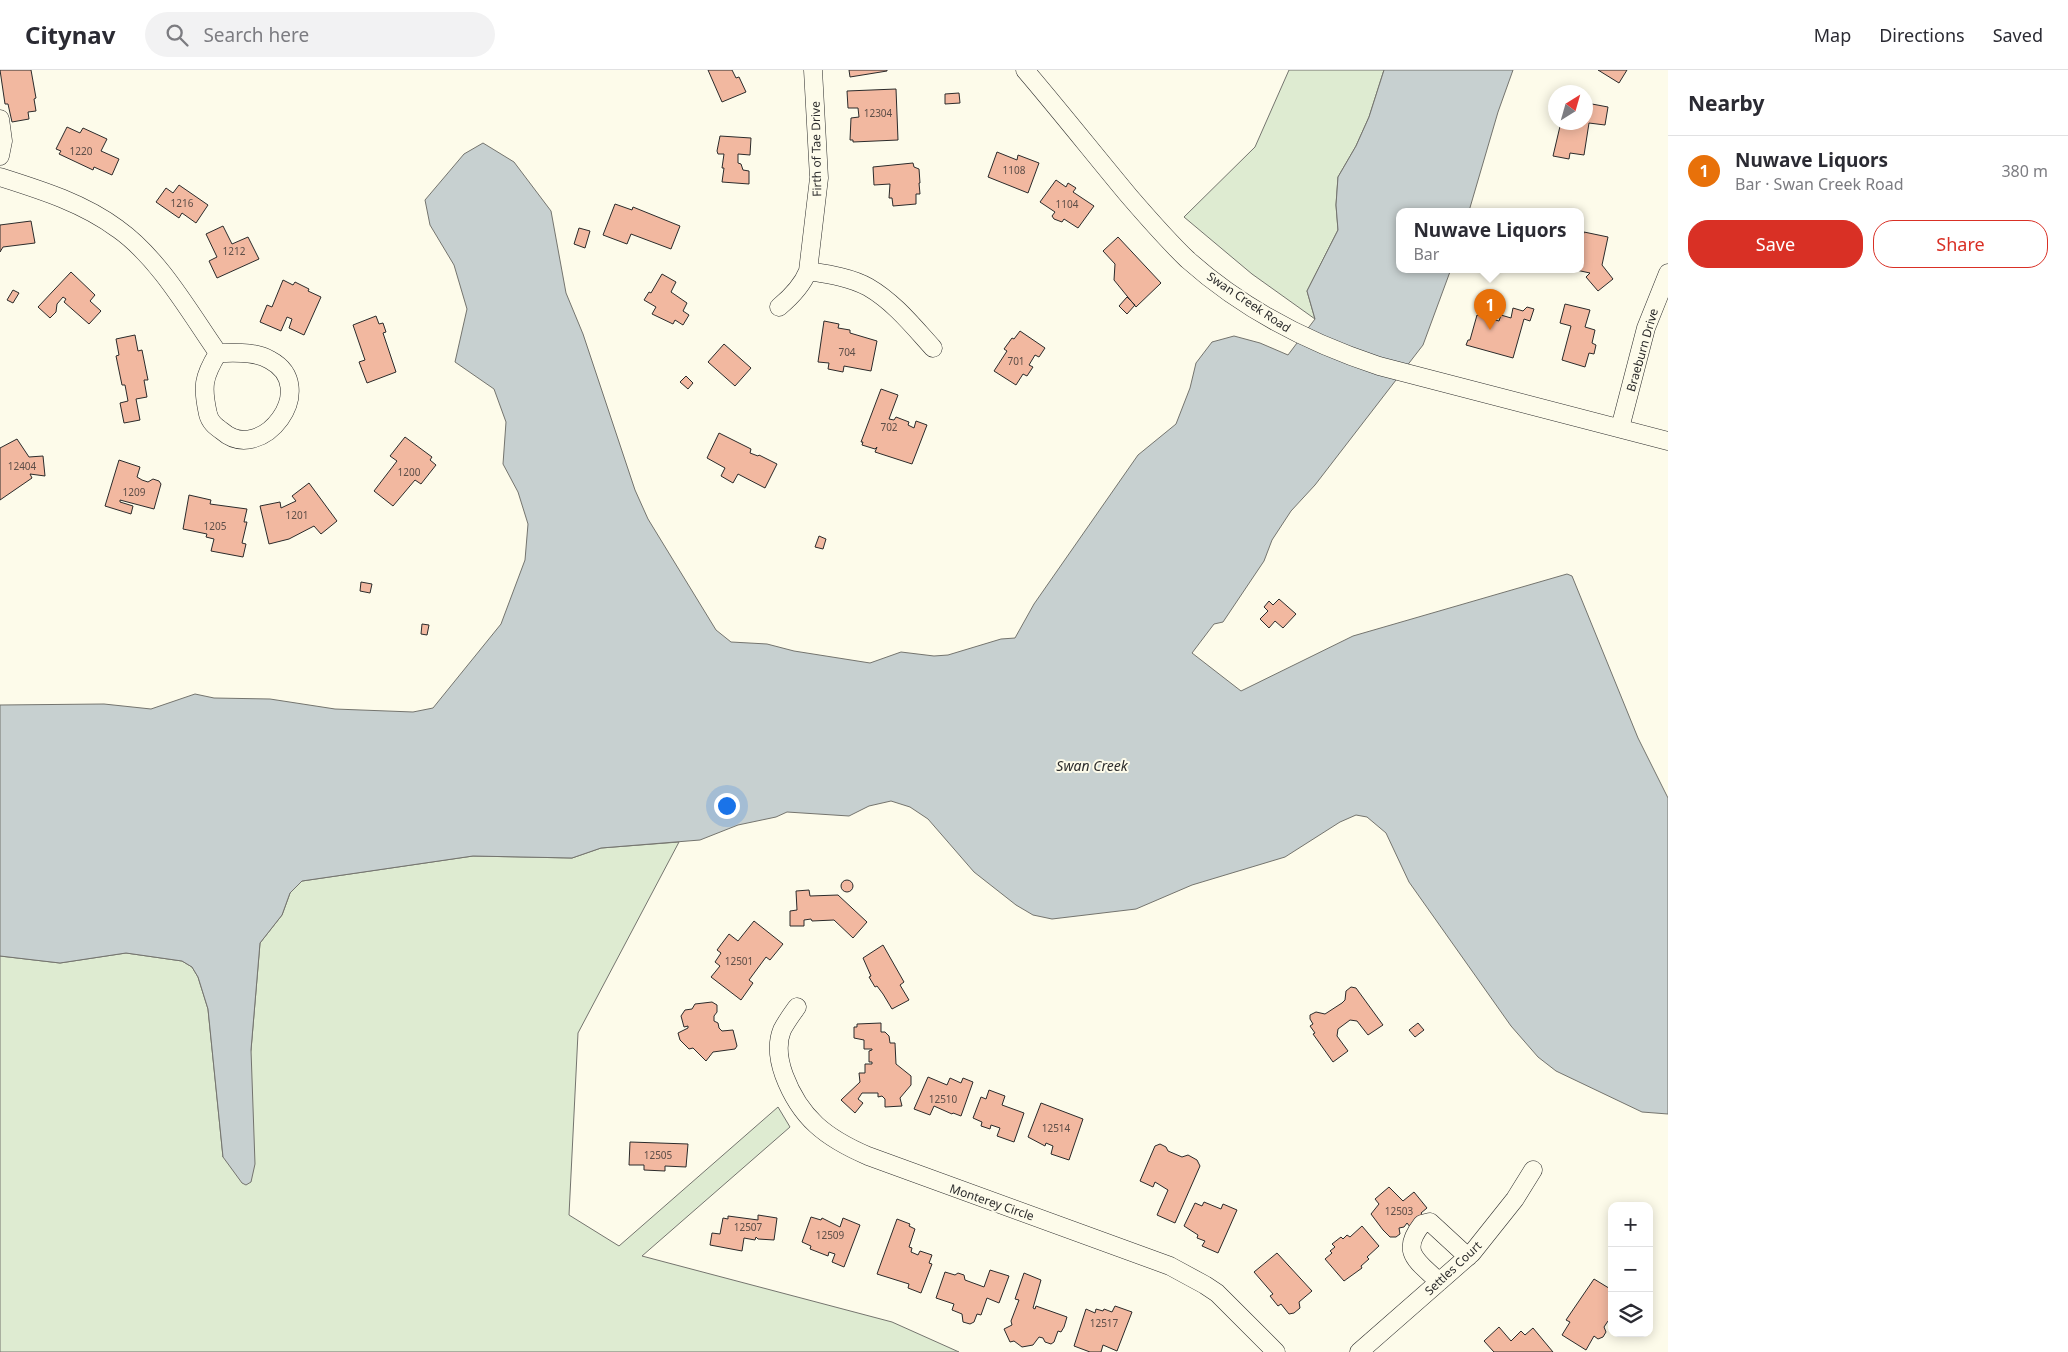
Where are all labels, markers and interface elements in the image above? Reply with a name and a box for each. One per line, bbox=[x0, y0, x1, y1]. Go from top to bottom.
search box bbox=[145, 12, 495, 57]
text: Citynav bbox=[25, 18, 115, 51]
icon: search bbox=[163, 21, 191, 49]
text: Search here bbox=[203, 22, 309, 48]
text: Map bbox=[1814, 23, 1851, 47]
text: Directions bbox=[1879, 23, 1965, 47]
text: Saved bbox=[1993, 23, 2043, 47]
north arrow bbox=[1548, 85, 1593, 130]
text: Nearby bbox=[1688, 89, 1764, 117]
street label: Firth of Tae Drive bbox=[807, 101, 825, 197]
house number: 12304 bbox=[864, 106, 893, 120]
house number: 1220 bbox=[70, 144, 93, 158]
text: Nuwave Liquors bbox=[1735, 147, 1888, 173]
text: 1 bbox=[1699, 160, 1709, 182]
text: 380 m bbox=[2001, 160, 2048, 182]
house number: 1108 bbox=[1003, 163, 1026, 177]
text: Bar · Swan Creek Road bbox=[1735, 173, 1904, 195]
house number: 1216 bbox=[171, 196, 194, 210]
house number: 1104 bbox=[1056, 197, 1079, 211]
popup bbox=[1396, 208, 1584, 273]
text: Nuwave Liquors bbox=[1413, 217, 1567, 243]
button: Save bbox=[1688, 220, 1863, 268]
button: Share bbox=[1873, 220, 2048, 268]
text: Bar bbox=[1413, 243, 1439, 265]
house number: 1212 bbox=[223, 244, 246, 258]
street label: Swan Creek Road bbox=[1204, 268, 1294, 336]
pin: 1 bbox=[1474, 289, 1506, 330]
street label: Braeburn Drive bbox=[1622, 306, 1662, 394]
house number: 704 bbox=[838, 345, 856, 359]
house number: 701 bbox=[1007, 354, 1025, 368]
house number: 702 bbox=[880, 420, 898, 434]
house number: 12404 bbox=[8, 459, 37, 473]
house number: 1200 bbox=[398, 465, 421, 479]
house number: 1209 bbox=[123, 485, 146, 499]
house number: 1201 bbox=[286, 508, 308, 522]
house number: 1205 bbox=[204, 519, 227, 533]
water label: Swan Creek bbox=[1056, 756, 1129, 775]
your location bbox=[714, 793, 740, 819]
house number: 12501 bbox=[725, 954, 753, 968]
house number: 12510 bbox=[929, 1092, 958, 1106]
house number: 12514 bbox=[1042, 1121, 1071, 1135]
house number: 12505 bbox=[644, 1148, 673, 1162]
street label: Monterey Circle bbox=[948, 1180, 1037, 1224]
map controls bbox=[1608, 1202, 1653, 1337]
button: + bbox=[1608, 1202, 1653, 1247]
house number: 12503 bbox=[1385, 1204, 1414, 1218]
house number: 12507 bbox=[734, 1220, 763, 1234]
house number: 12509 bbox=[816, 1228, 845, 1242]
street label: Settles Court bbox=[1421, 1237, 1486, 1299]
button: − bbox=[1608, 1247, 1653, 1292]
button: layers bbox=[1608, 1292, 1653, 1337]
house number: 12517 bbox=[1090, 1316, 1119, 1330]

